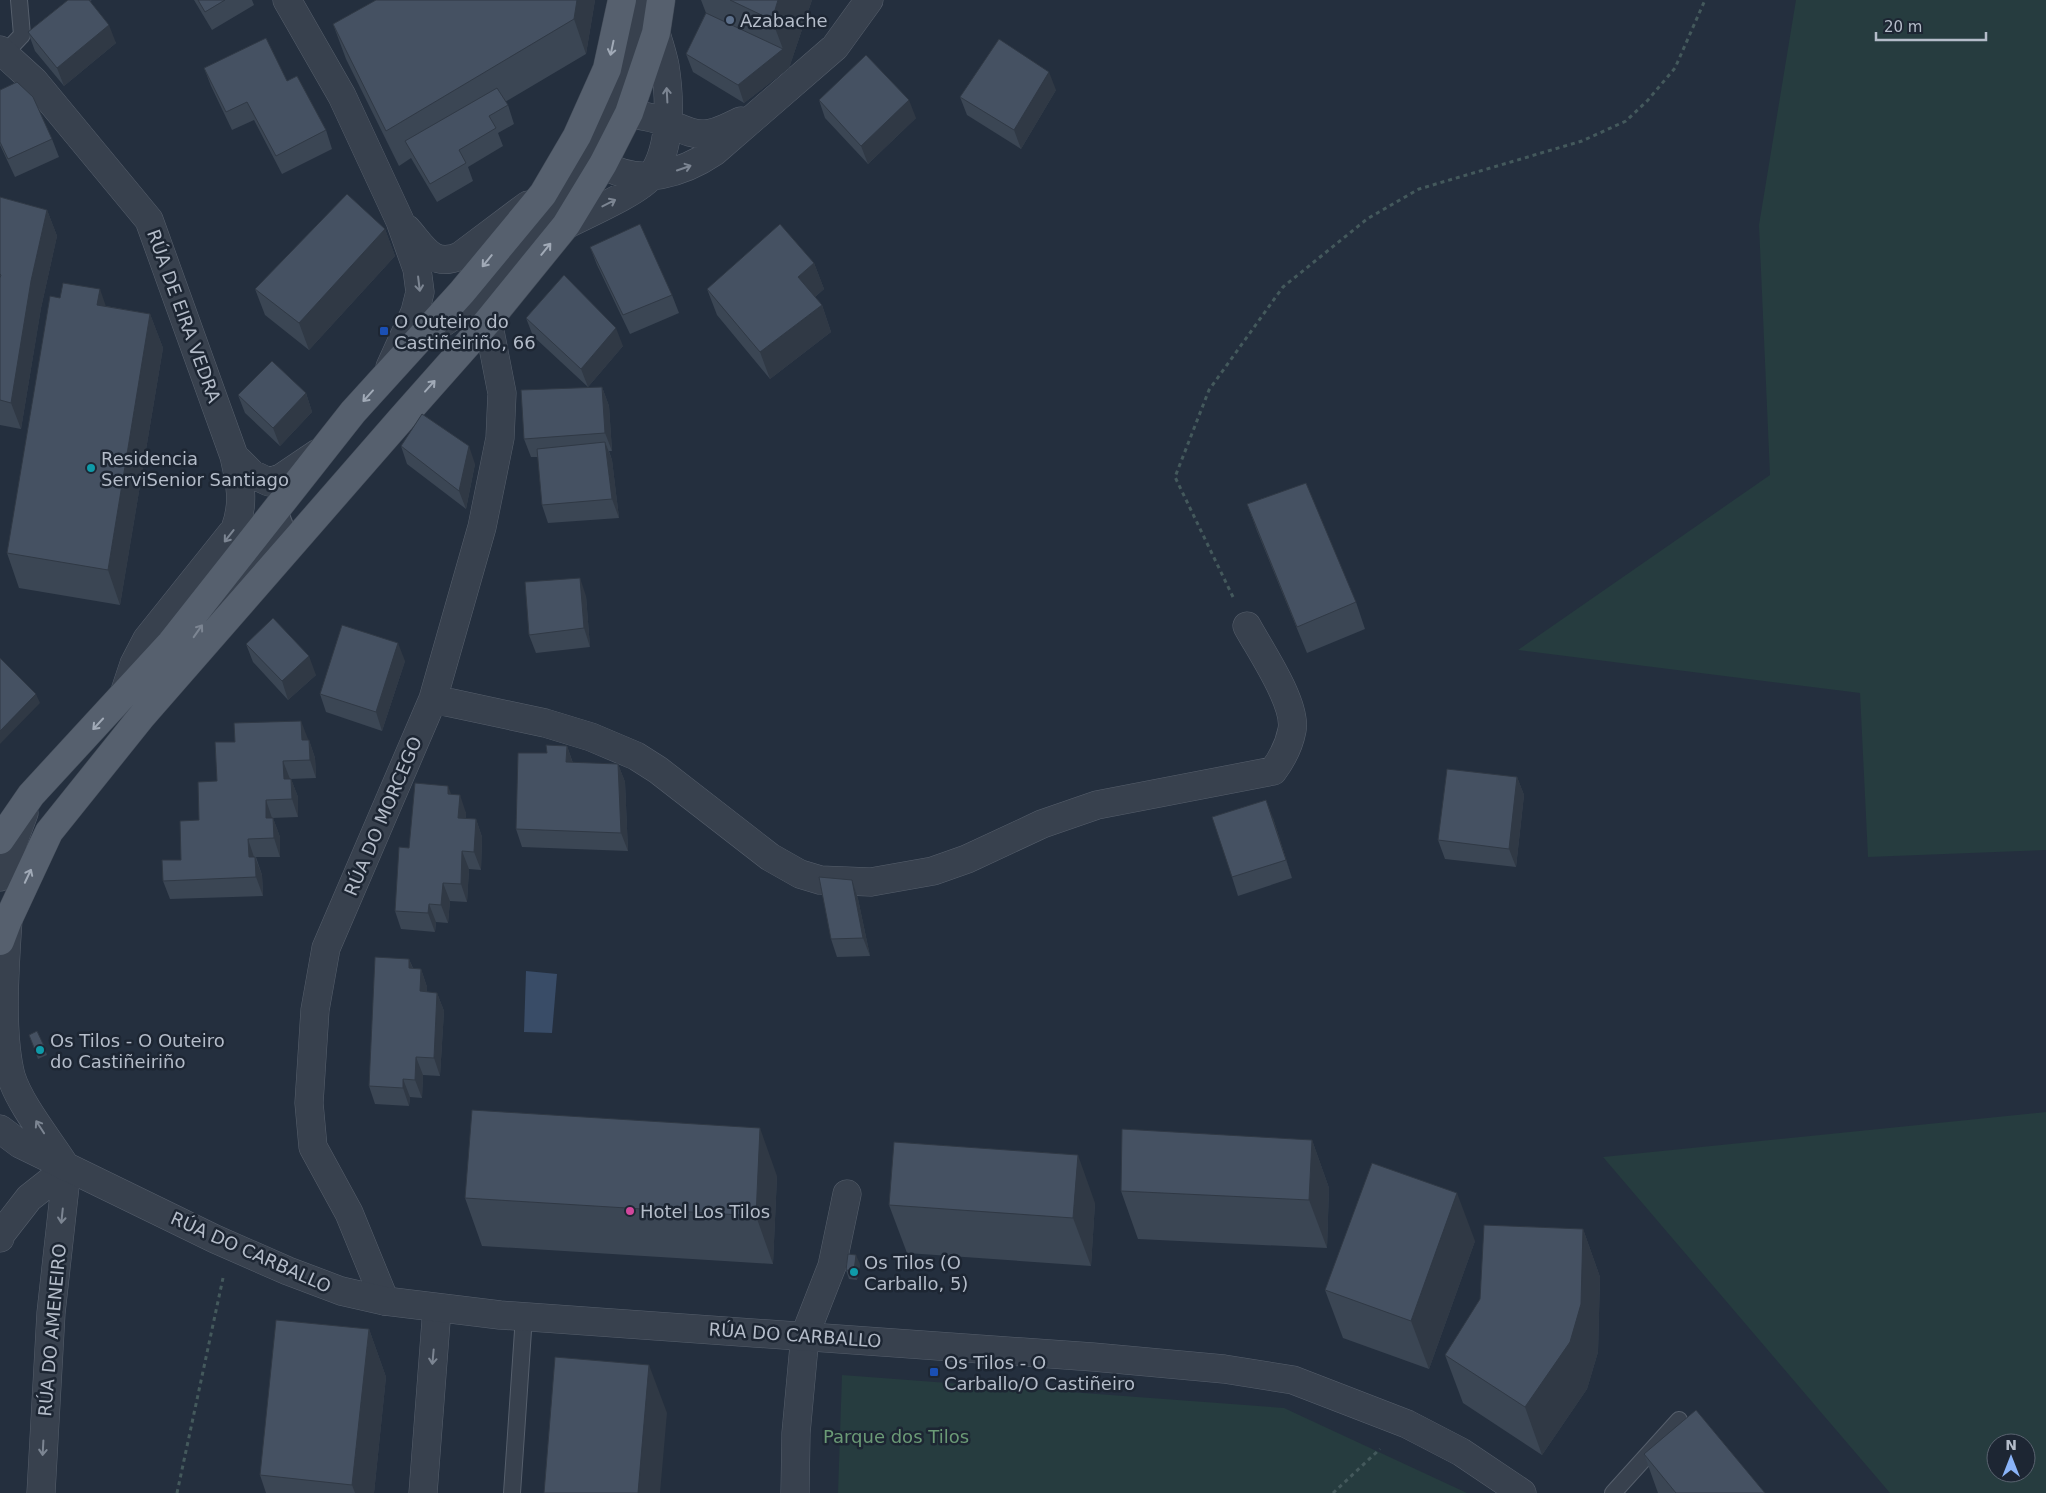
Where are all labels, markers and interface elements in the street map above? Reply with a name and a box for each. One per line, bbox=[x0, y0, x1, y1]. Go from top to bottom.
place label: Azabache bbox=[740, 10, 828, 31]
scale bar bbox=[1876, 10, 1986, 42]
marker: Azabache bbox=[724, 14, 736, 26]
text: 20 m bbox=[1884, 18, 1922, 36]
one-way arrow bbox=[607, 39, 616, 55]
one-way arrow bbox=[662, 87, 671, 103]
one-way arrow bbox=[676, 163, 692, 173]
one-way arrow bbox=[601, 198, 616, 207]
street label: RÚA DE EIRA VEDRA bbox=[143, 227, 225, 406]
one-way arrow bbox=[541, 243, 552, 256]
one-way arrow bbox=[482, 254, 493, 267]
one-way arrow bbox=[414, 276, 424, 292]
place label: O Outeiro do Castiñeiriño, 66 bbox=[394, 311, 536, 353]
marker: O Outeiro do Castiñeiriño, 66 bbox=[378, 325, 390, 337]
one-way arrow bbox=[424, 380, 436, 393]
one-way arrow bbox=[362, 389, 374, 402]
place label: Residencia ServiSenior Santiago bbox=[101, 448, 289, 490]
marker: Residencia ServiSenior Santiago bbox=[85, 462, 97, 474]
one-way arrow bbox=[223, 529, 234, 542]
one-way arrow bbox=[193, 625, 203, 639]
one-way arrow bbox=[92, 718, 104, 730]
street label: RÚA DO MORCEGO bbox=[340, 733, 426, 899]
one-way arrow bbox=[24, 869, 34, 884]
place label: Os Tilos - O Outeiro do Castiñeiriño bbox=[50, 1030, 225, 1072]
marker: Os Tilos - O Outeiro do Castiñeiriño bbox=[34, 1044, 46, 1056]
one-way arrow bbox=[35, 1121, 45, 1135]
place label: Hotel Los Tilos bbox=[640, 1201, 770, 1222]
marker: Hotel Los Tilos bbox=[624, 1205, 636, 1217]
street label: RÚA DO CARBALLO bbox=[168, 1207, 334, 1297]
one-way arrow bbox=[57, 1208, 67, 1224]
street label: RÚA DO AMENEIRO bbox=[34, 1243, 70, 1417]
place label: Os Tilos (O Carballo, 5) bbox=[864, 1252, 968, 1294]
marker: Os Tilos (O Carballo, 5) bbox=[848, 1266, 860, 1278]
street label: RÚA DO CARBALLO bbox=[708, 1318, 882, 1352]
one-way arrow bbox=[429, 1349, 438, 1365]
place label: Os Tilos - O Carballo/O Castiñeiro bbox=[944, 1352, 1135, 1394]
marker: Os Tilos - O Carballo/O Castiñeiro bbox=[928, 1366, 940, 1378]
park label: Parque dos Tilos bbox=[823, 1426, 969, 1447]
north arrow bbox=[1986, 1433, 2036, 1483]
text: N bbox=[2005, 1437, 2017, 1453]
one-way arrow bbox=[39, 1440, 48, 1456]

